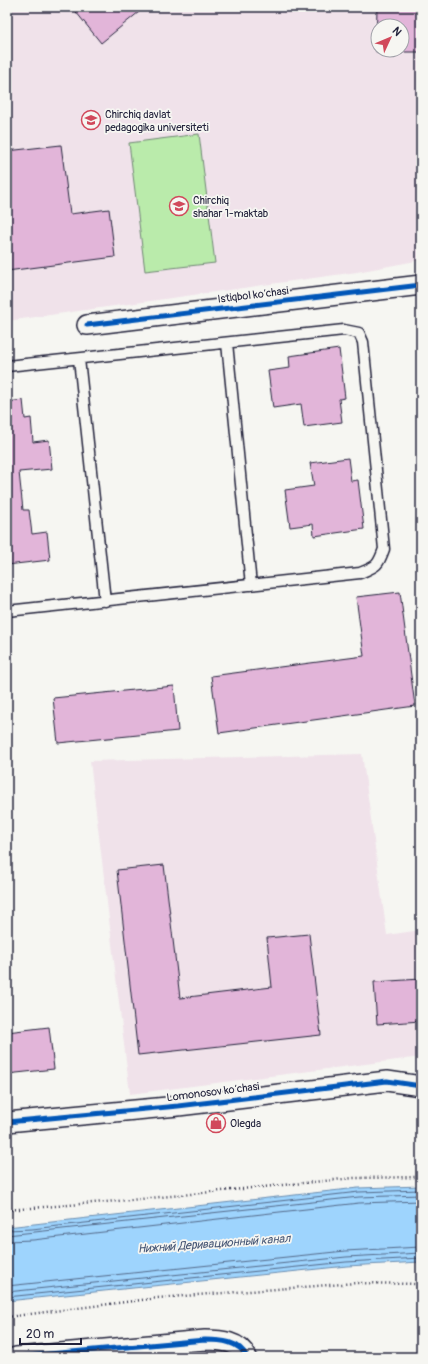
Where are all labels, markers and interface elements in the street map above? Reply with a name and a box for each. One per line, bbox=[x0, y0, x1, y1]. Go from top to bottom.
north arrow bbox=[370, 18, 410, 58]
text: N bbox=[390, 24, 404, 39]
place label: Chirchiq davlat pedagogika universiteti bbox=[105, 108, 209, 134]
school or university icon: Chirchiq davlat pedagogika universiteti bbox=[80, 109, 102, 131]
place label: Chirchiq shahar 1-maktab bbox=[193, 194, 268, 220]
school or university icon: Chirchiq shahar 1-maktab bbox=[168, 195, 190, 217]
street label: Istiqbol ko‘chasi bbox=[217, 284, 289, 306]
street label: Lomonosov ko‘chasi bbox=[166, 1080, 260, 1104]
shop icon: Olegda bbox=[205, 1112, 227, 1134]
place label: Olegda bbox=[230, 1117, 261, 1130]
water label: Нижний Деривационный канал bbox=[137, 1231, 292, 1257]
scale bar bbox=[20, 1320, 81, 1346]
text: 20 m bbox=[26, 1327, 55, 1342]

